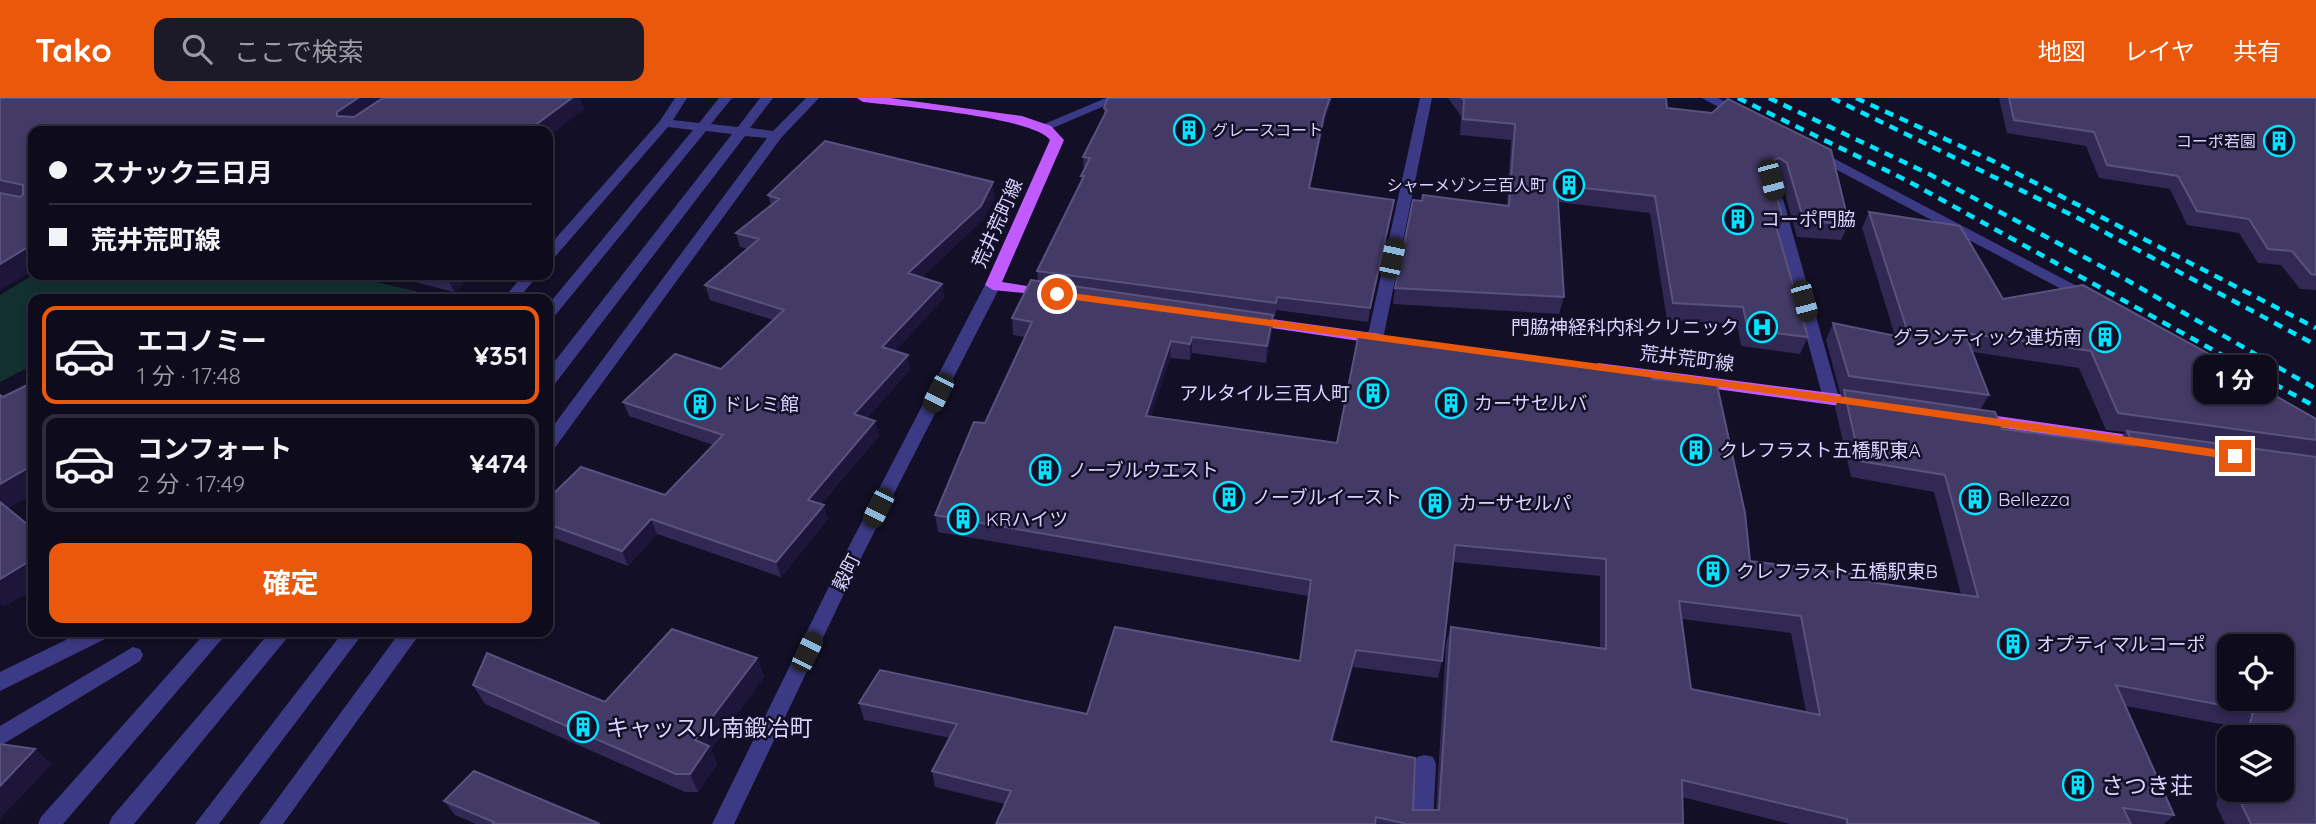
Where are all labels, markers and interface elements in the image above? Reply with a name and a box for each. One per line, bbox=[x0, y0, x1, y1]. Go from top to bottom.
search box bbox=[154, 18, 644, 81]
text: Tako bbox=[35, 29, 112, 70]
icon: search bbox=[178, 30, 216, 68]
text: ここで検索 bbox=[234, 35, 364, 68]
text: 地図 bbox=[2038, 36, 2086, 66]
text: レイヤ bbox=[2124, 36, 2195, 66]
text: 共有 bbox=[2233, 36, 2281, 66]
building icon: グレースコート bbox=[1172, 113, 1206, 147]
place label: グレースコート bbox=[1212, 120, 1323, 140]
building icon: コーポ若園 bbox=[2262, 124, 2296, 158]
place label: コーポ若園 bbox=[2176, 131, 2256, 151]
text: スナック三日月 bbox=[91, 156, 273, 189]
car bbox=[1756, 157, 1787, 203]
building icon: シャーメゾン三百人町 bbox=[1552, 168, 1586, 202]
street label: 荒井荒町線 bbox=[967, 175, 1027, 271]
place label: シャーメゾン三百人町 bbox=[1387, 175, 1546, 195]
building icon: コーポ門脇 bbox=[1721, 202, 1755, 236]
place label: コーポ門脇 bbox=[1761, 207, 1856, 231]
text: 荒井荒町線 bbox=[91, 223, 221, 256]
car bbox=[1378, 235, 1407, 281]
route start bbox=[1041, 278, 1073, 310]
car bbox=[1789, 278, 1820, 324]
hospital icon: 門脇神経科内科クリニック bbox=[1745, 310, 1779, 344]
place label: 門脇神経科内科クリニック bbox=[1511, 315, 1739, 339]
building icon: グランティック連坊南 bbox=[2088, 320, 2122, 354]
icon: car bbox=[53, 324, 116, 387]
text: エコノミー bbox=[137, 324, 267, 357]
place label: グランティック連坊南 bbox=[1893, 325, 2082, 349]
text: ¥351 bbox=[473, 339, 528, 372]
street label: 荒井荒町線 bbox=[1638, 340, 1736, 376]
callout: 1 分 bbox=[2193, 354, 2277, 404]
text: 1 分 · 17:48 bbox=[137, 361, 241, 390]
text: 1 分 bbox=[2216, 365, 2254, 394]
car bbox=[920, 370, 957, 416]
building icon: アルタイル三百人町 bbox=[1356, 376, 1390, 410]
place label: アルタイル三百人町 bbox=[1179, 381, 1350, 405]
building icon: カーサセルバ bbox=[1434, 386, 1468, 420]
building icon: ドレミ館 bbox=[683, 387, 717, 421]
place label: カーサセルバ bbox=[1474, 391, 1588, 415]
place label: ドレミ館 bbox=[723, 392, 799, 416]
icon: car bbox=[53, 432, 116, 495]
text: コンフォート bbox=[137, 432, 292, 465]
building icon: クレフラスト五橋駅東A bbox=[1679, 433, 1713, 467]
place label: クレフラスト五橋駅東A bbox=[1719, 438, 1921, 462]
route end bbox=[2219, 440, 2251, 472]
text: ¥474 bbox=[469, 447, 528, 480]
building icon: ノーブルウエスト bbox=[1028, 453, 1062, 487]
place label: ノーブルウエスト bbox=[1068, 458, 1219, 482]
text: 2 分 · 17:49 bbox=[137, 469, 245, 498]
building icon: ノーブルイースト bbox=[1212, 480, 1246, 514]
building icon: Bellezza bbox=[1958, 482, 1992, 516]
car bbox=[860, 485, 897, 531]
place label: ノーブルイースト bbox=[1252, 485, 1402, 509]
building icon: カーサセルパ bbox=[1418, 486, 1452, 520]
place label: Bellezza bbox=[1998, 487, 2070, 511]
place label: カーサセルパ bbox=[1458, 491, 1572, 515]
building icon: KRハイツ bbox=[946, 502, 980, 536]
place label: KRハイツ bbox=[986, 507, 1068, 531]
button: 確定 bbox=[49, 543, 532, 623]
street label: 穀町 bbox=[827, 550, 865, 594]
building icon: クレフラスト五橋駅東B bbox=[1696, 554, 1730, 588]
place label: クレフラスト五橋駅東B bbox=[1736, 559, 1938, 583]
building icon: オプティマルコーポ bbox=[1996, 627, 2030, 661]
car bbox=[789, 629, 826, 675]
place label: オプティマルコーポ bbox=[2036, 632, 2205, 656]
map controls bbox=[2217, 634, 2294, 802]
button: locate bbox=[2217, 634, 2294, 711]
building icon: キャッスル南鍛冶町 bbox=[566, 710, 600, 744]
place label: キャッスル南鍛冶町 bbox=[606, 713, 813, 742]
button: layers bbox=[2217, 725, 2294, 802]
building icon: さつき荘 bbox=[2061, 768, 2095, 802]
place label: さつき荘 bbox=[2101, 771, 2193, 800]

